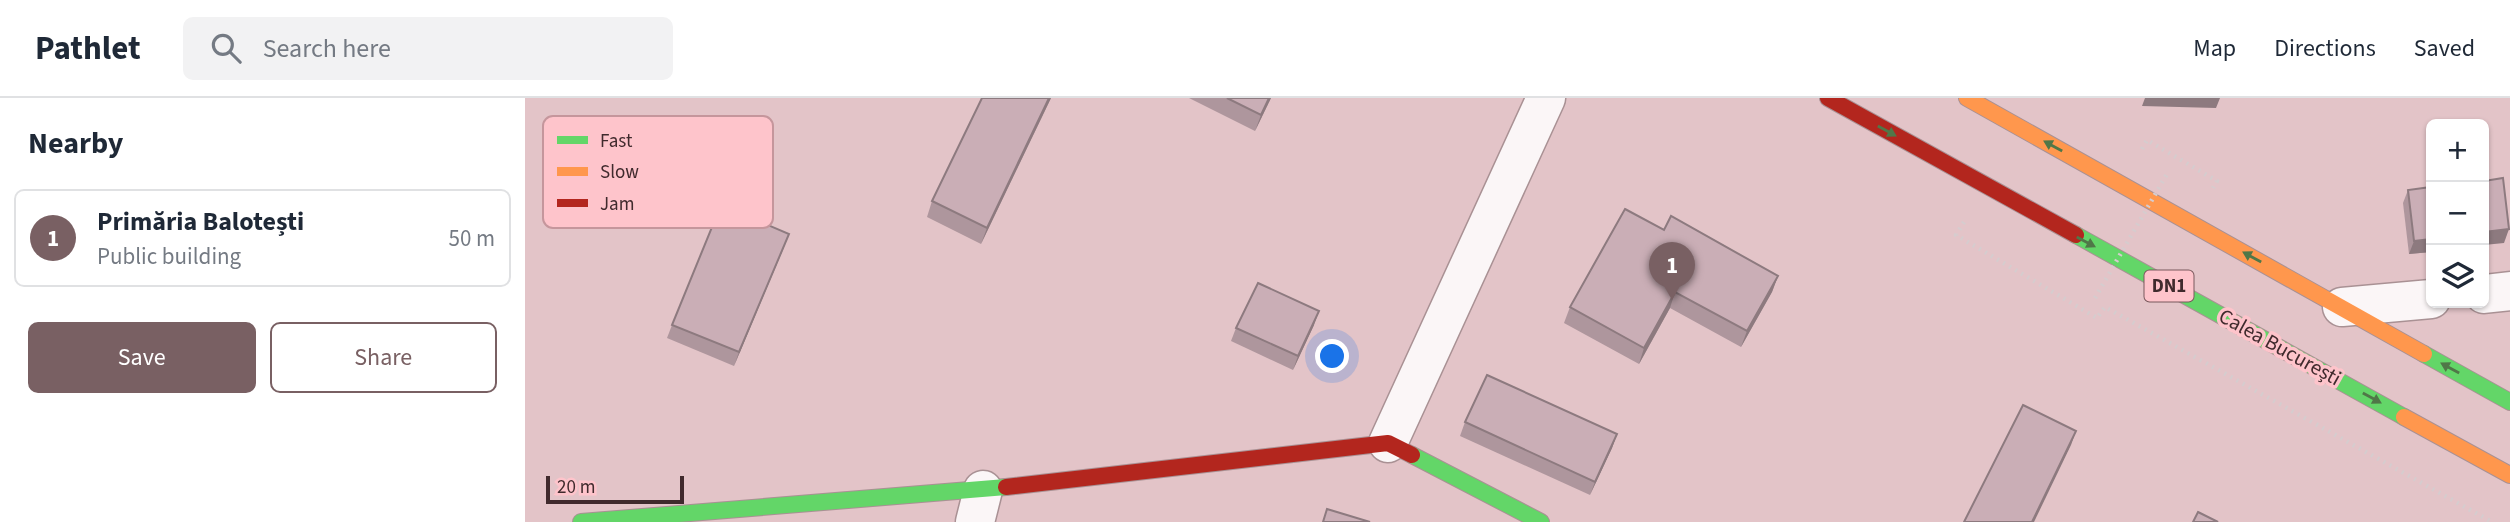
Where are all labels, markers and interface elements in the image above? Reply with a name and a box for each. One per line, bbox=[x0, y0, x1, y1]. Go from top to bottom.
search box bbox=[183, 17, 673, 80]
text: Pathlet bbox=[35, 25, 141, 72]
icon: search bbox=[207, 29, 245, 67]
text: Search here bbox=[263, 30, 391, 67]
text: Map bbox=[2193, 31, 2236, 66]
text: Directions bbox=[2274, 31, 2376, 66]
text: Saved bbox=[2414, 31, 2475, 66]
legend bbox=[543, 116, 773, 228]
map controls bbox=[2426, 119, 2489, 308]
button: + bbox=[2426, 119, 2489, 182]
text: Nearby bbox=[28, 122, 123, 165]
one-way arrow bbox=[1878, 125, 1897, 137]
text: Fast bbox=[600, 128, 633, 155]
one-way arrow bbox=[2044, 140, 2063, 152]
text: Slow bbox=[600, 159, 639, 186]
button: − bbox=[2426, 182, 2489, 245]
text: Jam bbox=[600, 191, 634, 218]
text: Primăria Balotești bbox=[97, 203, 304, 240]
text: 1 bbox=[47, 222, 59, 255]
text: 50 m bbox=[448, 222, 495, 255]
one-way arrow bbox=[2076, 236, 2096, 248]
text: Public building bbox=[97, 240, 241, 273]
pin: 1 bbox=[1649, 242, 1695, 300]
button: layers bbox=[2426, 245, 2489, 308]
one-way arrow bbox=[2242, 251, 2262, 263]
road number: DN1 bbox=[2145, 270, 2193, 302]
street label: Calea București bbox=[2213, 301, 2347, 393]
button: Save bbox=[28, 322, 256, 393]
button: Share bbox=[270, 322, 497, 393]
your location bbox=[1315, 339, 1349, 373]
one-way arrow bbox=[2441, 362, 2460, 374]
one-way arrow bbox=[2362, 392, 2381, 404]
scale bar bbox=[546, 473, 684, 505]
text: 20 m bbox=[557, 474, 595, 501]

